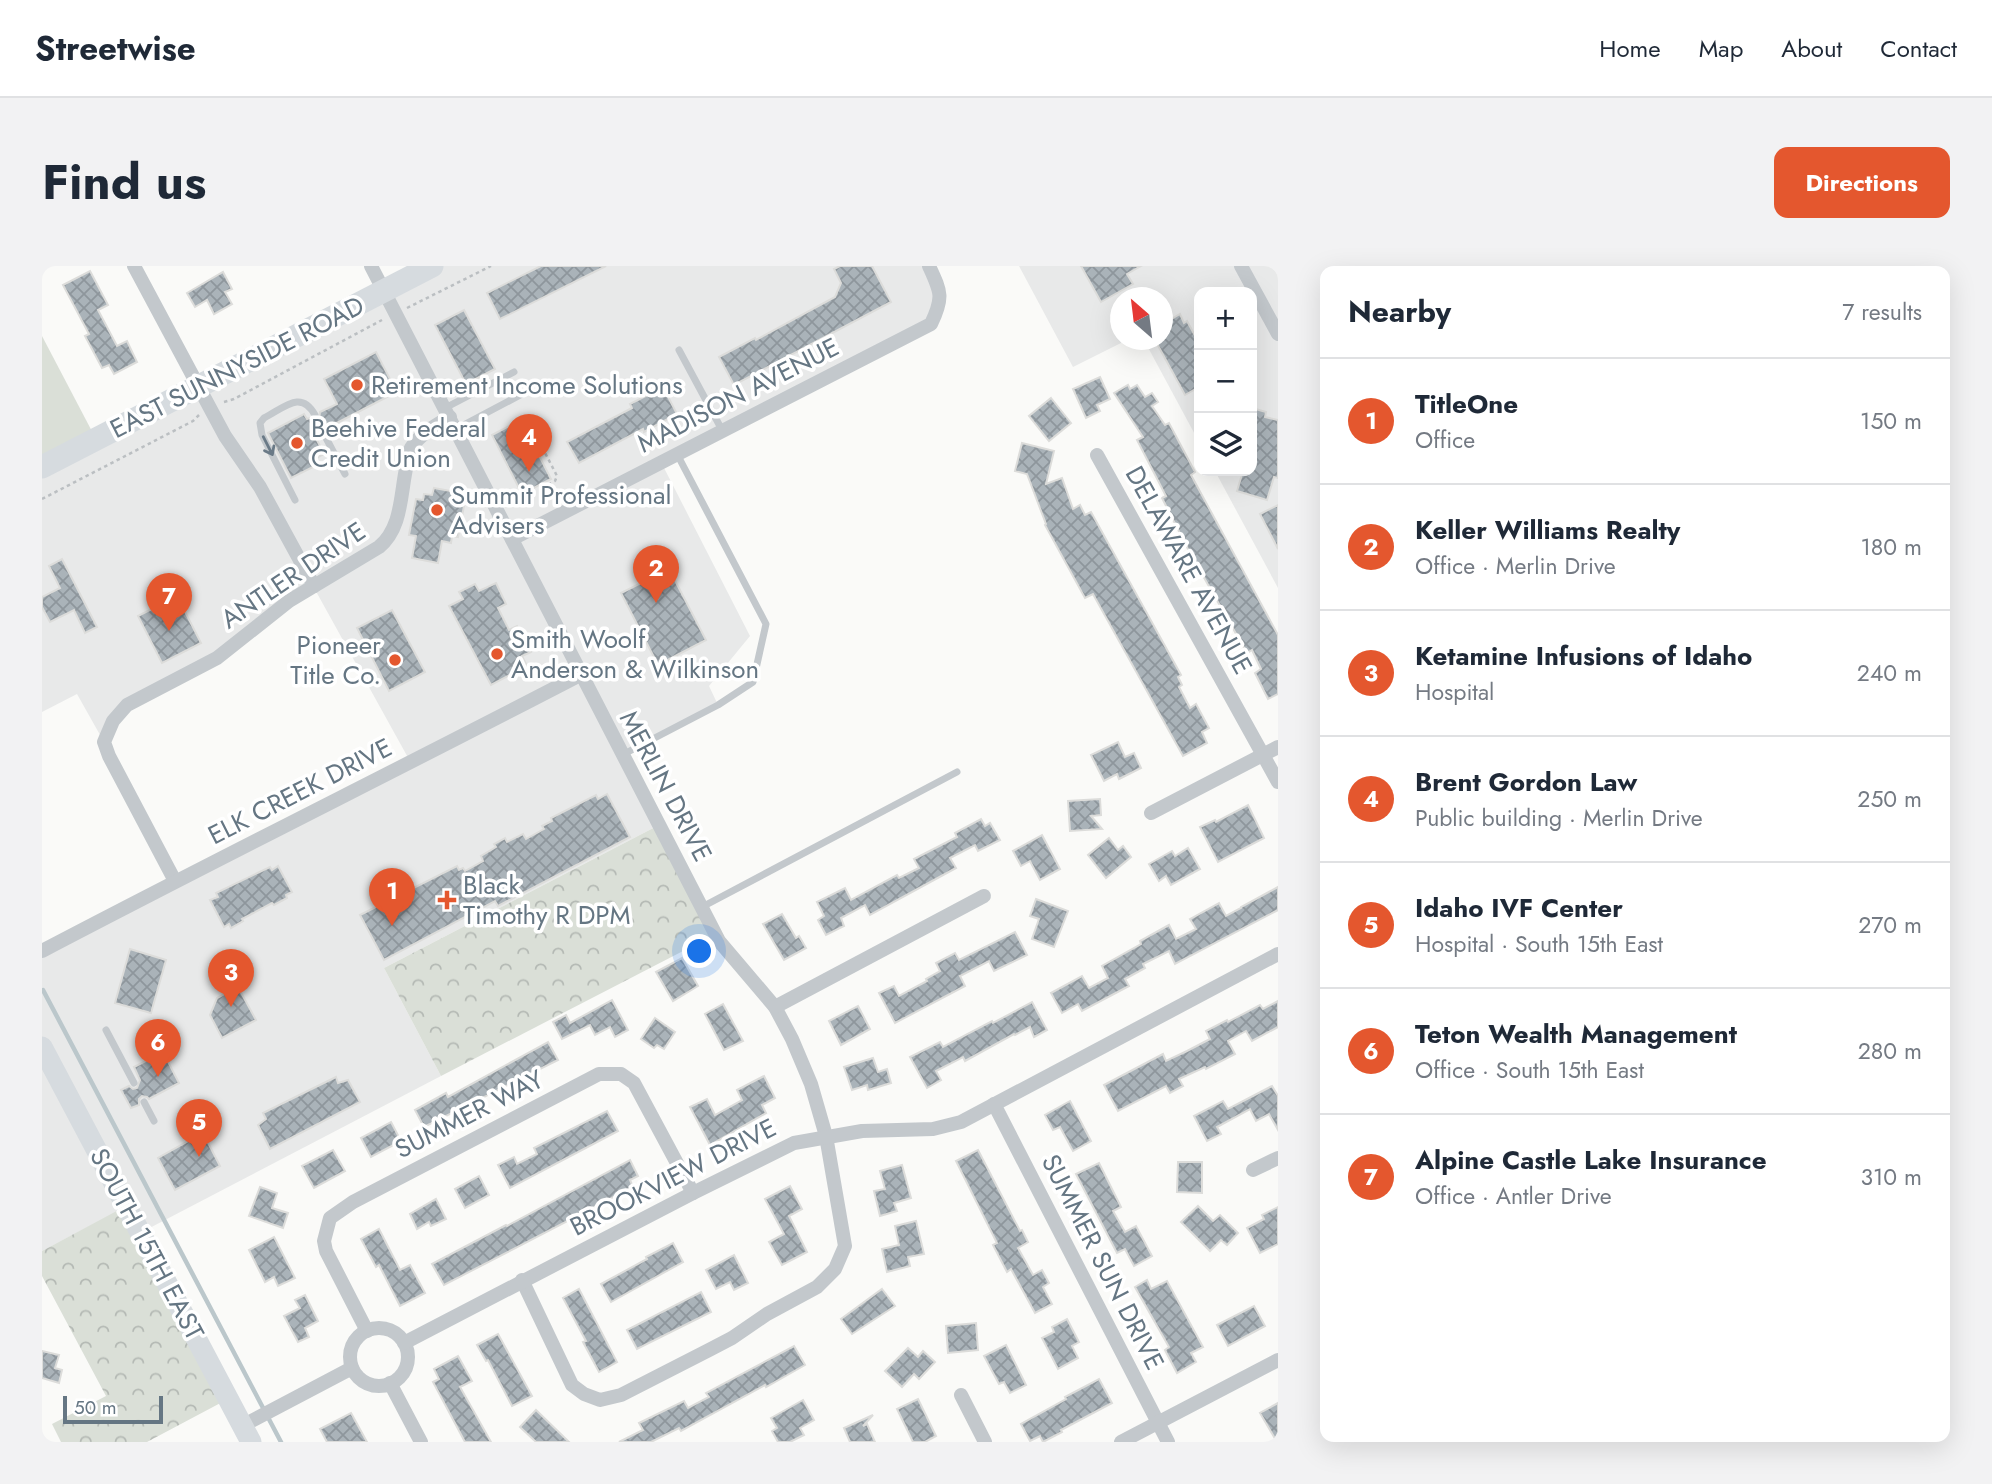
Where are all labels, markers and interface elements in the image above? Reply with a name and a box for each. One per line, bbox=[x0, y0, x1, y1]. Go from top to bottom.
text: Streetwise bbox=[35, 25, 196, 72]
text: Home bbox=[1599, 31, 1661, 66]
text: Map bbox=[1699, 31, 1743, 66]
text: About bbox=[1781, 31, 1842, 66]
text: Contact bbox=[1880, 31, 1957, 66]
text: Find us bbox=[42, 147, 206, 217]
button: Directions bbox=[1774, 147, 1950, 218]
street label: EAST SUNNYSIDE ROAD bbox=[103, 286, 371, 448]
north arrow bbox=[1110, 287, 1173, 350]
map controls bbox=[1194, 287, 1257, 476]
button: + bbox=[1194, 287, 1257, 350]
text: Nearby bbox=[1348, 290, 1451, 333]
text: 7 results bbox=[1842, 295, 1922, 329]
street label: MADISON AVENUE bbox=[631, 328, 845, 462]
button: − bbox=[1194, 350, 1257, 413]
place label: Retirement Income Solutions bbox=[371, 366, 683, 404]
marker: Retirement Income Solutions bbox=[349, 377, 365, 393]
text: TitleOne bbox=[1415, 385, 1518, 423]
text: 1 bbox=[1365, 404, 1377, 438]
text: 150 m bbox=[1860, 404, 1922, 438]
place label: Beehive Federal Credit Union bbox=[311, 409, 486, 477]
button: layers bbox=[1194, 413, 1257, 476]
pin: 4 bbox=[506, 414, 552, 472]
text: Office bbox=[1415, 423, 1475, 457]
one-way arrow bbox=[261, 435, 275, 456]
marker: Beehive Federal Credit Union bbox=[289, 435, 305, 451]
street label: DELAWARE AVENUE bbox=[1116, 459, 1262, 681]
place label: Summit Professional Advisers bbox=[451, 476, 672, 544]
marker: Summit Professional Advisers bbox=[429, 502, 445, 518]
text: Keller Williams Realty bbox=[1415, 511, 1680, 549]
street label: ANTLER DRIVE bbox=[213, 512, 373, 638]
text: 2 bbox=[1363, 530, 1379, 564]
text: 180 m bbox=[1860, 530, 1922, 564]
pin: 2 bbox=[633, 545, 679, 603]
text: Office · Merlin Drive bbox=[1415, 549, 1616, 583]
pin: 7 bbox=[146, 573, 192, 631]
place label: Smith Woolf Anderson & Wilkinson bbox=[511, 620, 759, 688]
place label: Pioneer Title Co. bbox=[290, 626, 381, 694]
text: Ketamine Infusions of Idaho bbox=[1415, 637, 1752, 675]
marker: Smith Woolf Anderson & Wilkinson bbox=[489, 646, 505, 662]
marker: Pioneer Title Co. bbox=[387, 652, 403, 668]
text: 3 bbox=[1364, 656, 1378, 690]
text: 240 m bbox=[1857, 656, 1922, 690]
text: Hospital bbox=[1415, 675, 1494, 709]
street label: MERLIN DRIVE bbox=[610, 704, 722, 868]
street label: ELK CREEK DRIVE bbox=[201, 728, 399, 854]
text: Brent Gordon Law bbox=[1415, 763, 1637, 801]
text: 4 bbox=[1363, 782, 1379, 816]
text: 250 m bbox=[1857, 782, 1922, 816]
text: Public building · Merlin Drive bbox=[1415, 801, 1703, 835]
place label: Black Timothy R DPM bbox=[463, 866, 631, 934]
pin: 1 bbox=[369, 868, 415, 926]
text: Idaho IVF Center bbox=[1415, 889, 1623, 927]
marker: Black Timothy R DPM bbox=[437, 890, 457, 910]
text: 5 bbox=[1364, 908, 1378, 942]
text: 270 m bbox=[1858, 908, 1922, 942]
text: Hospital · South 15th East bbox=[1415, 927, 1663, 961]
your location bbox=[682, 934, 716, 968]
pin: 3 bbox=[208, 949, 254, 1007]
text: Teton Wealth Management bbox=[1415, 1015, 1737, 1053]
pin: 6 bbox=[135, 1019, 181, 1077]
text: 6 bbox=[1363, 1034, 1379, 1068]
text: 280 m bbox=[1858, 1034, 1922, 1068]
text: Office · South 15th East bbox=[1415, 1053, 1644, 1087]
street label: SUMMER WAY bbox=[388, 1060, 550, 1168]
pin: 5 bbox=[176, 1099, 222, 1157]
street label: BROOKVIEW DRIVE bbox=[563, 1109, 783, 1245]
street label: SOUTH 15TH EAST bbox=[80, 1141, 214, 1347]
text: Alpine Castle Lake Insurance bbox=[1415, 1141, 1767, 1179]
street label: SUMMER SUN DRIVE bbox=[1032, 1147, 1174, 1377]
text: 7 bbox=[1364, 1160, 1378, 1194]
text: 310 m bbox=[1860, 1160, 1922, 1194]
text: Office · Antler Drive bbox=[1415, 1179, 1612, 1213]
scale bar bbox=[63, 1393, 163, 1425]
text: 50 m bbox=[74, 1394, 117, 1421]

